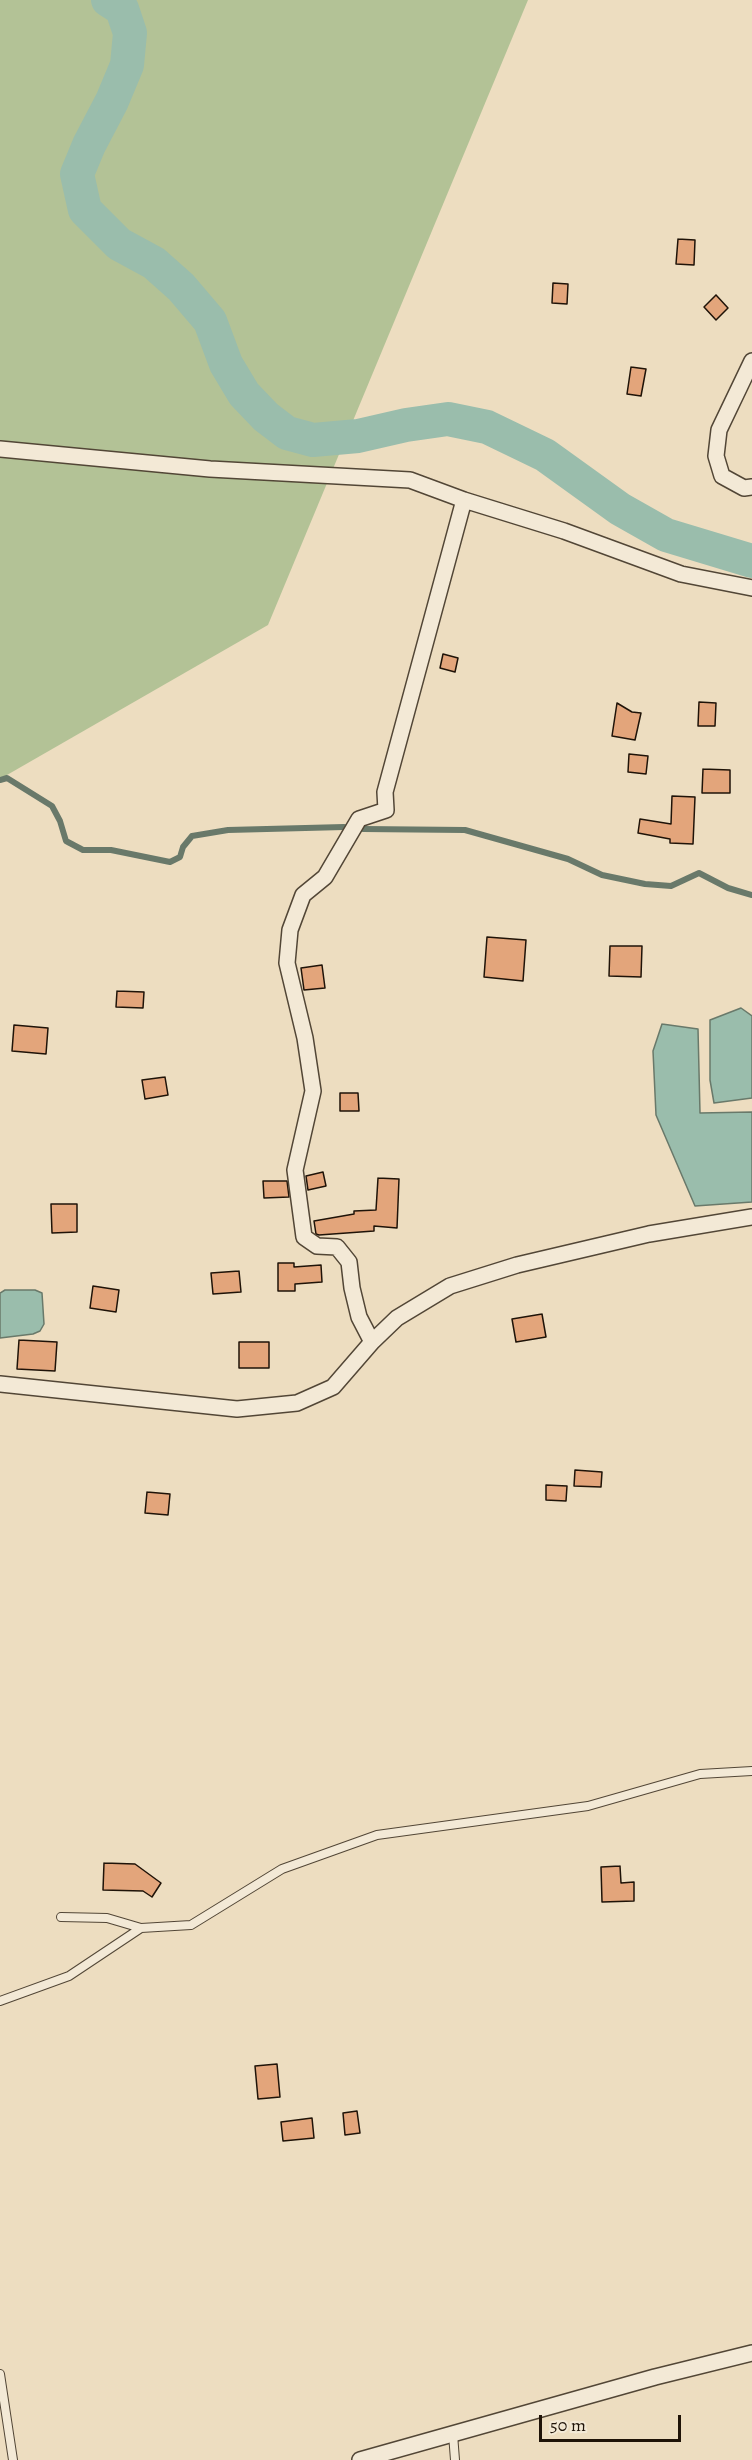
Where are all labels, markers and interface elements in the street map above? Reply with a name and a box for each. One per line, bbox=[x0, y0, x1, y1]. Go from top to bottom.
scale bar bbox=[542, 2403, 684, 2441]
text: 50 m bbox=[550, 2413, 586, 2437]

